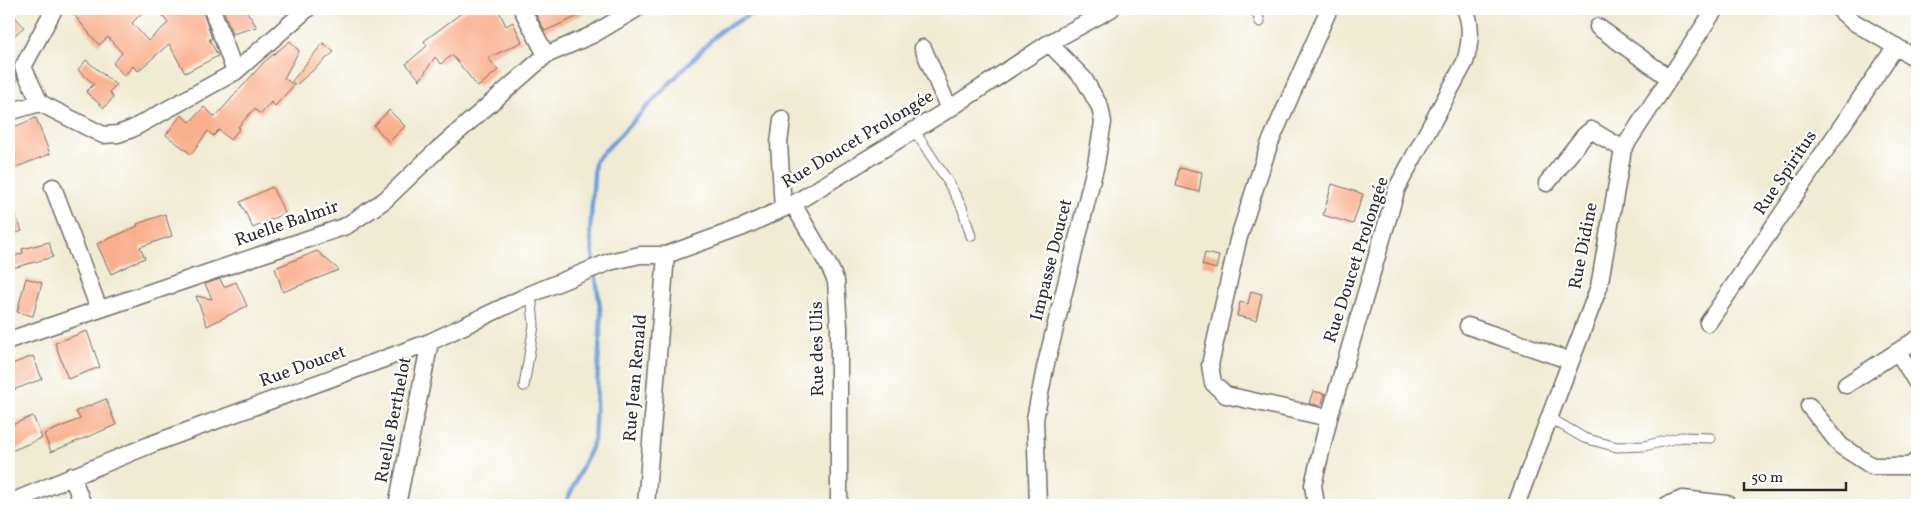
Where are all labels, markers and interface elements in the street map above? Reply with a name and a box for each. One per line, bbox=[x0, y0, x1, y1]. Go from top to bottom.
street label: Rue Doucet Prolongée bbox=[777, 85, 939, 195]
street label: Rue Spiritus bbox=[1748, 126, 1824, 220]
street label: Rue Doucet Prolongée bbox=[1318, 174, 1396, 346]
street label: Ruelle Balmir bbox=[232, 194, 343, 253]
street label: Impasse Doucet bbox=[1025, 196, 1079, 324]
street label: Rue Didine bbox=[1563, 200, 1605, 292]
street label: Rue des Ulis bbox=[805, 301, 831, 397]
street label: Rue Jean Renald bbox=[618, 313, 654, 443]
street label: Rue Doucet bbox=[256, 340, 350, 394]
street label: Ruelle Berthelot bbox=[370, 355, 418, 485]
scale bar bbox=[1744, 459, 1846, 491]
text: 50 m bbox=[1751, 468, 1783, 489]

